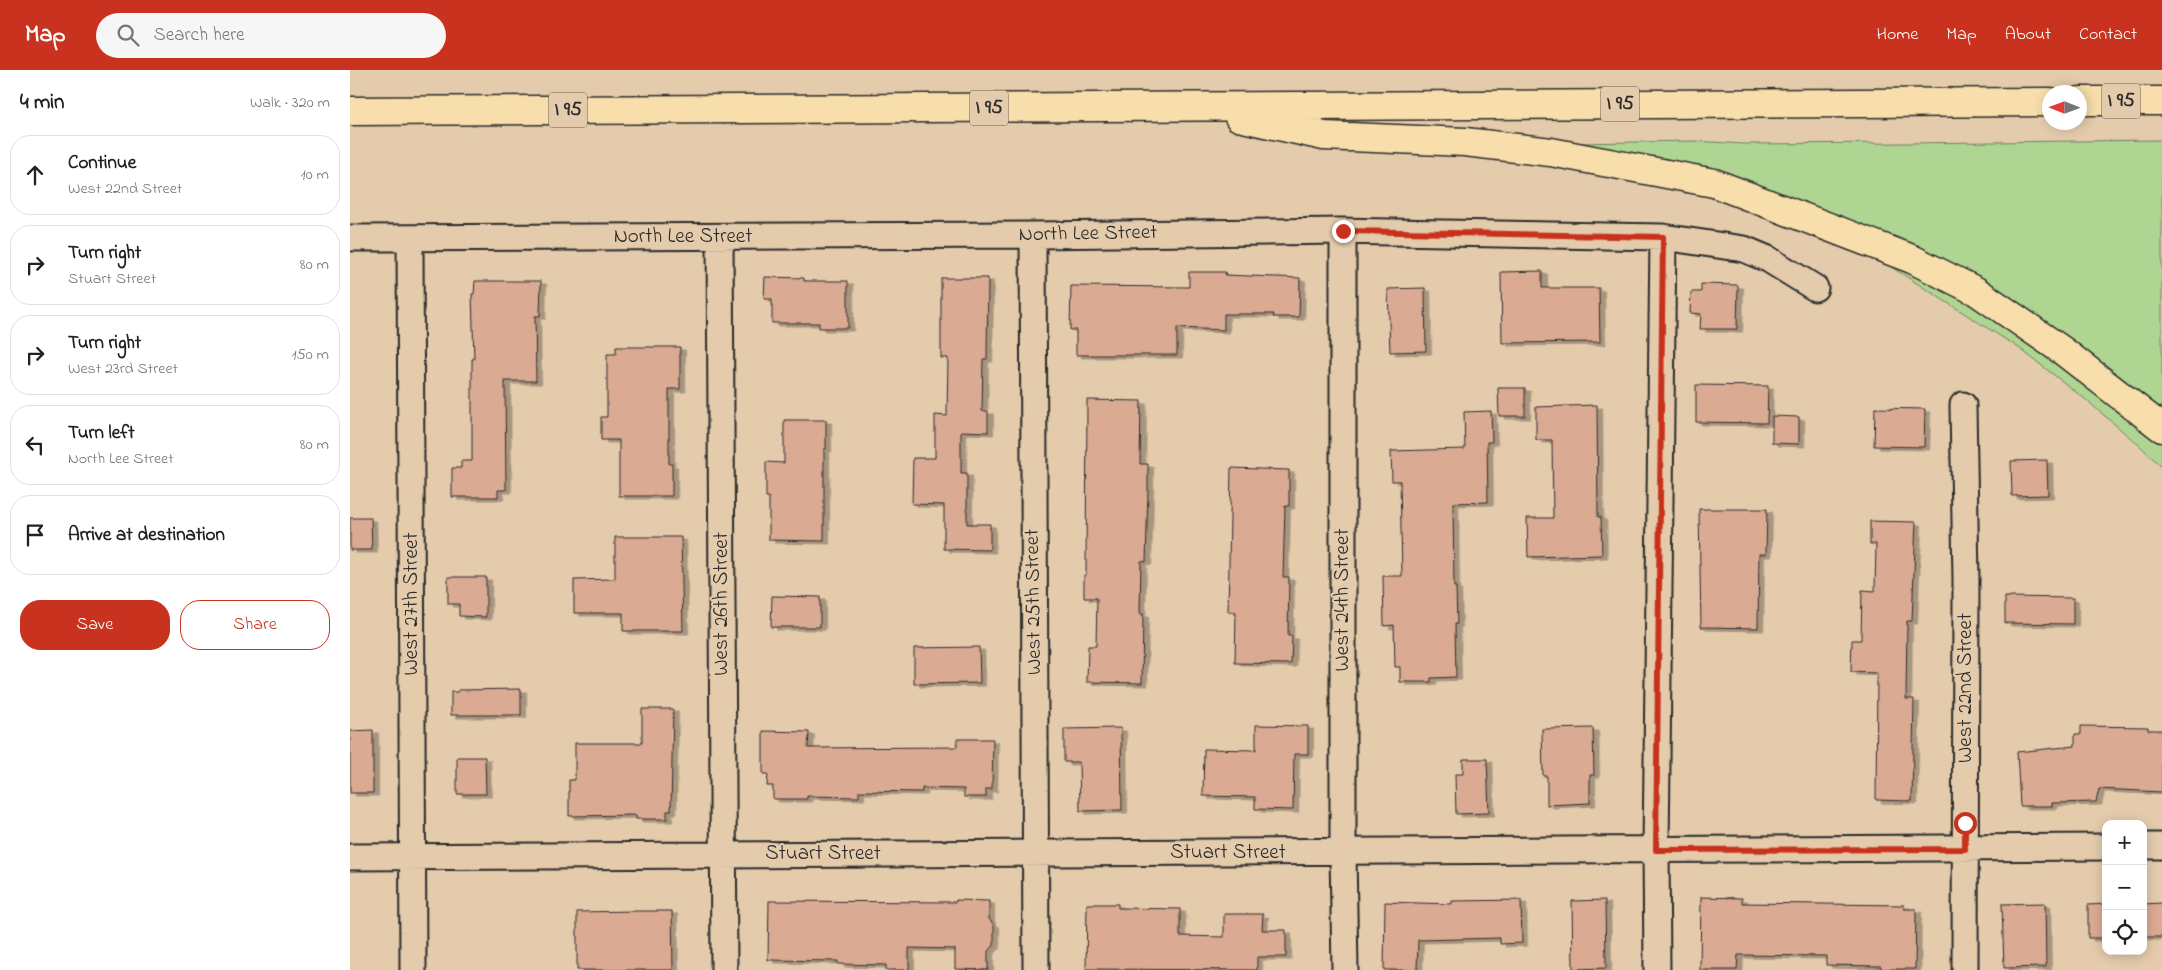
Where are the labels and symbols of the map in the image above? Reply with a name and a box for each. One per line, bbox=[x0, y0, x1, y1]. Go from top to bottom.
road number: I 95 bbox=[2102, 84, 2140, 118]
north arrow bbox=[2042, 85, 2087, 130]
road number: I 95 bbox=[1601, 86, 1639, 122]
road number: I 95 bbox=[970, 90, 1008, 126]
road number: I 95 bbox=[549, 92, 587, 128]
street label: North Lee Street bbox=[1018, 218, 1158, 250]
route end bbox=[1332, 220, 1355, 243]
street label: North Lee Street bbox=[614, 222, 752, 252]
street label: West 25th Street bbox=[1018, 529, 1050, 675]
street label: West 24th Street bbox=[1328, 529, 1358, 671]
street label: West 26th Street bbox=[707, 532, 737, 676]
street label: West 27th Street bbox=[397, 533, 427, 675]
street label: West 22nd Street bbox=[1951, 613, 1981, 763]
route start bbox=[1954, 812, 1977, 835]
street label: Stuart Street bbox=[1170, 838, 1286, 868]
street label: Stuart Street bbox=[765, 839, 881, 869]

